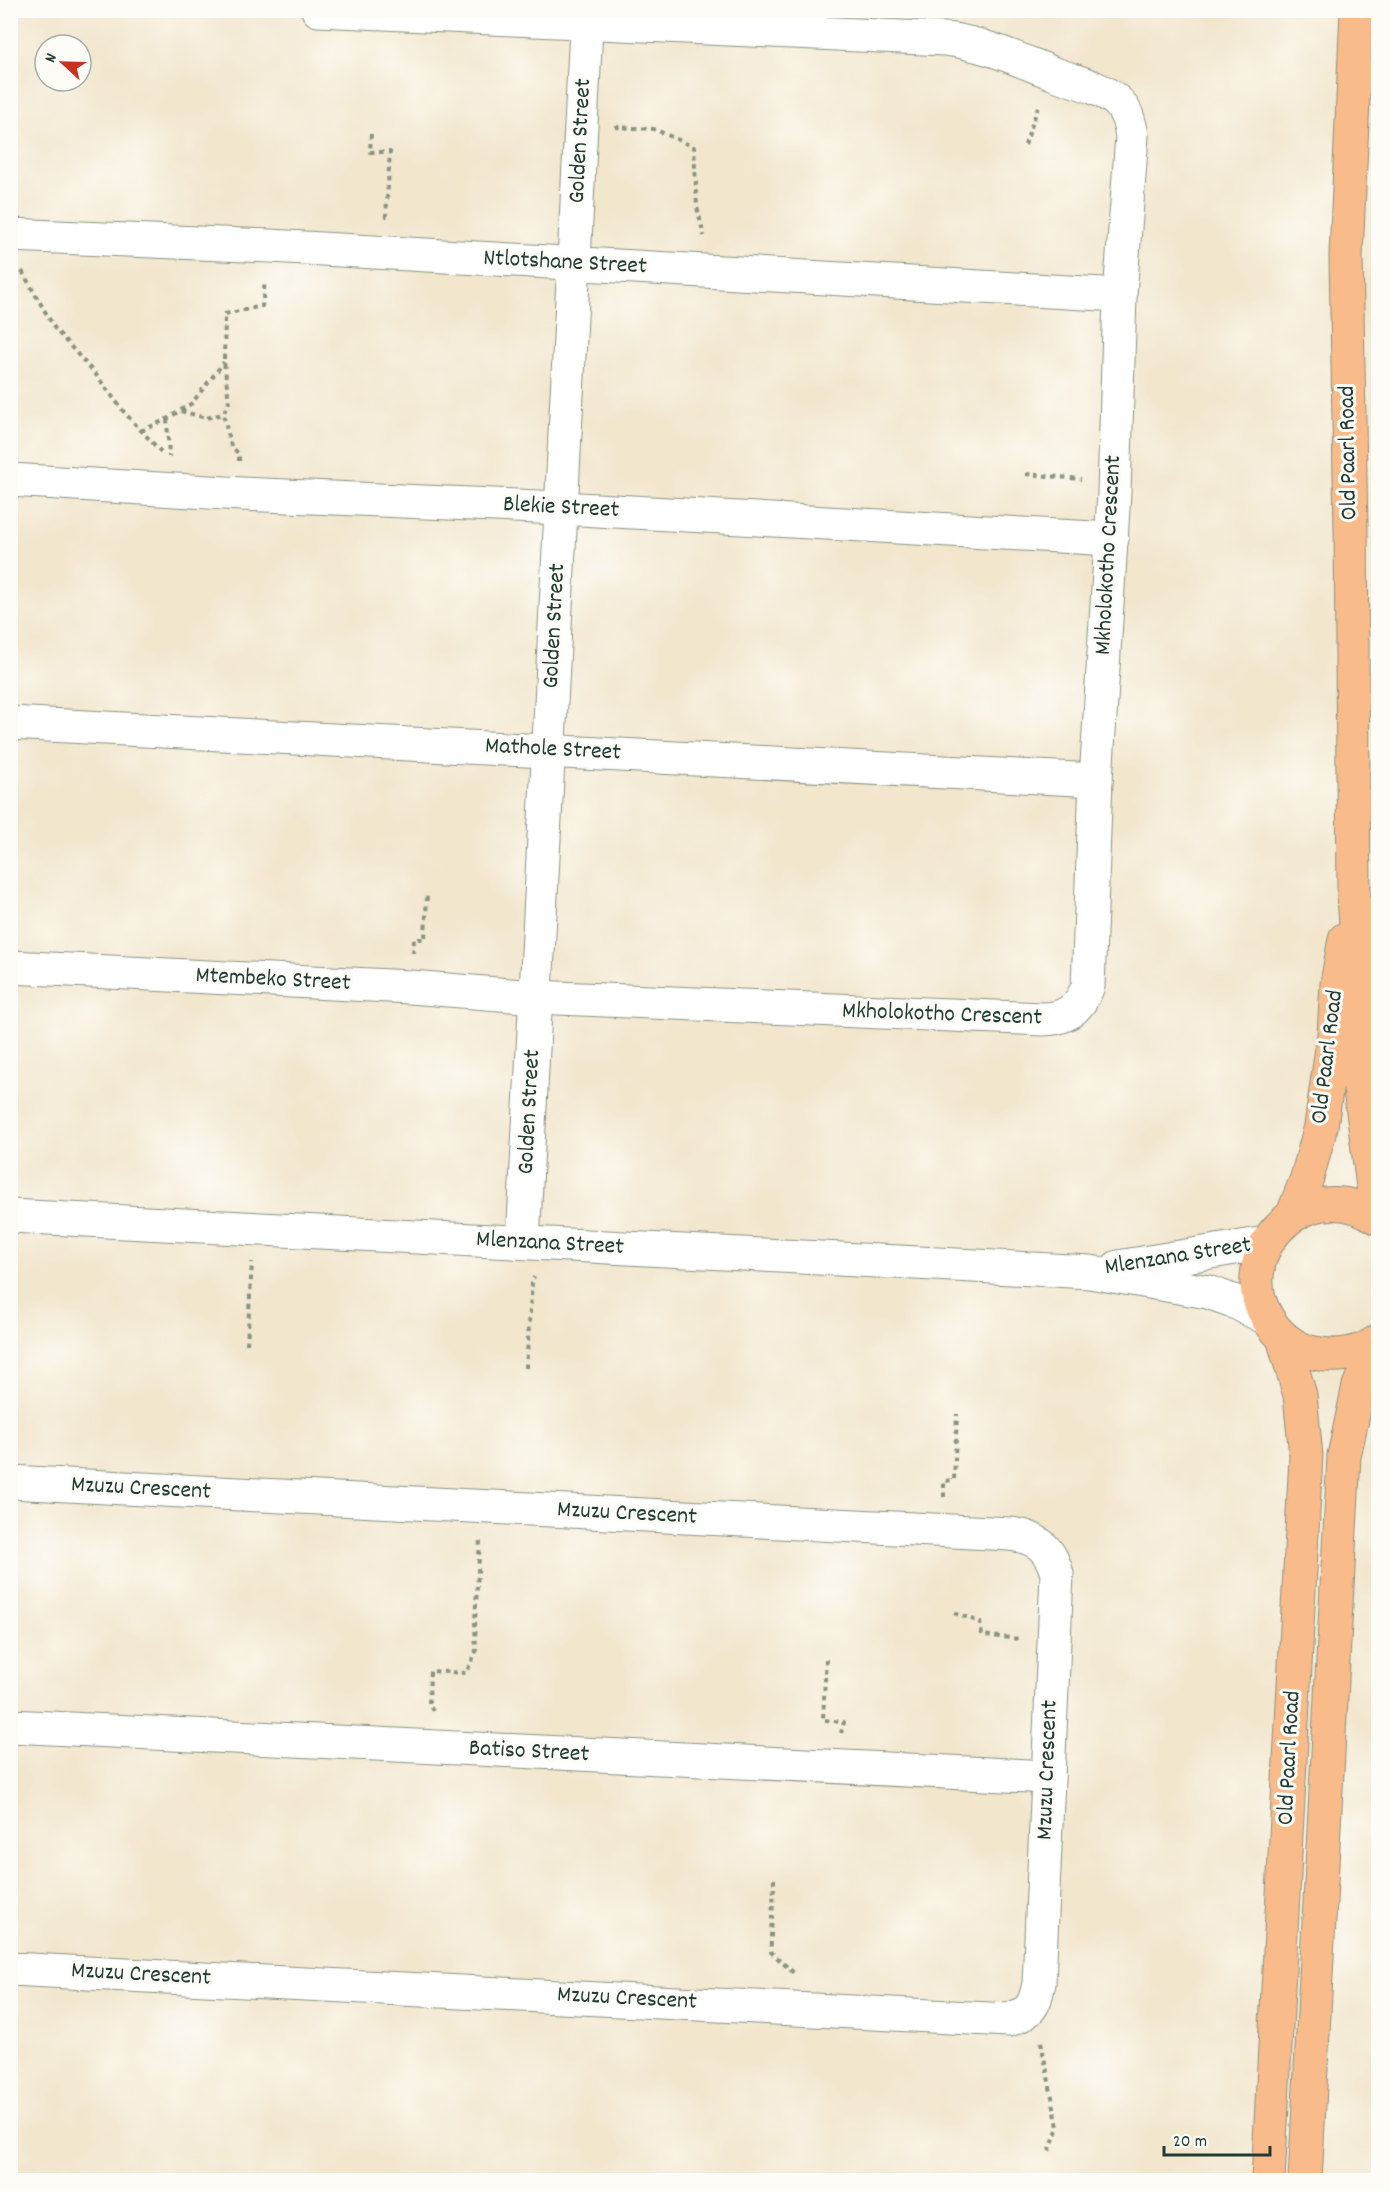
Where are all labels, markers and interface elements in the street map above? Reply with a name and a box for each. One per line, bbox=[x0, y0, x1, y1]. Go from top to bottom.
north arrow bbox=[33, 33, 93, 93]
text: N bbox=[39, 50, 64, 66]
street label: Golden Street bbox=[561, 77, 601, 204]
street label: Ntlotshane Street bbox=[482, 242, 648, 284]
street label: Old Paarl Road bbox=[1331, 385, 1367, 521]
street label: Mkholokotho Crescent bbox=[1087, 454, 1131, 656]
street label: Blekie Street bbox=[502, 488, 620, 528]
street label: Golden Street bbox=[535, 562, 575, 689]
street label: Mathole Street bbox=[484, 729, 622, 771]
street label: Mtembeko Street bbox=[195, 959, 352, 1001]
street label: Old Paarl Road bbox=[1303, 988, 1353, 1126]
street label: Mkholokotho Crescent bbox=[841, 995, 1043, 1035]
street label: Golden Street bbox=[510, 1048, 550, 1175]
street label: Mlenzana Street bbox=[475, 1223, 625, 1265]
street label: Mlenzana Street bbox=[1102, 1229, 1254, 1285]
street label: Mzuzu Crescent bbox=[70, 1468, 212, 1510]
street label: Mzuzu Crescent bbox=[556, 1493, 698, 1535]
street label: Old Paarl Road bbox=[1270, 1690, 1310, 1826]
street label: Mzuzu Crescent bbox=[1029, 1699, 1067, 1841]
street label: Batiso Street bbox=[468, 1732, 590, 1772]
street label: Mzuzu Crescent bbox=[70, 1954, 212, 1996]
street label: Mzuzu Crescent bbox=[556, 1978, 698, 2020]
scale bar bbox=[1164, 2119, 1270, 2157]
text: 20 m bbox=[1173, 2130, 1207, 2155]

